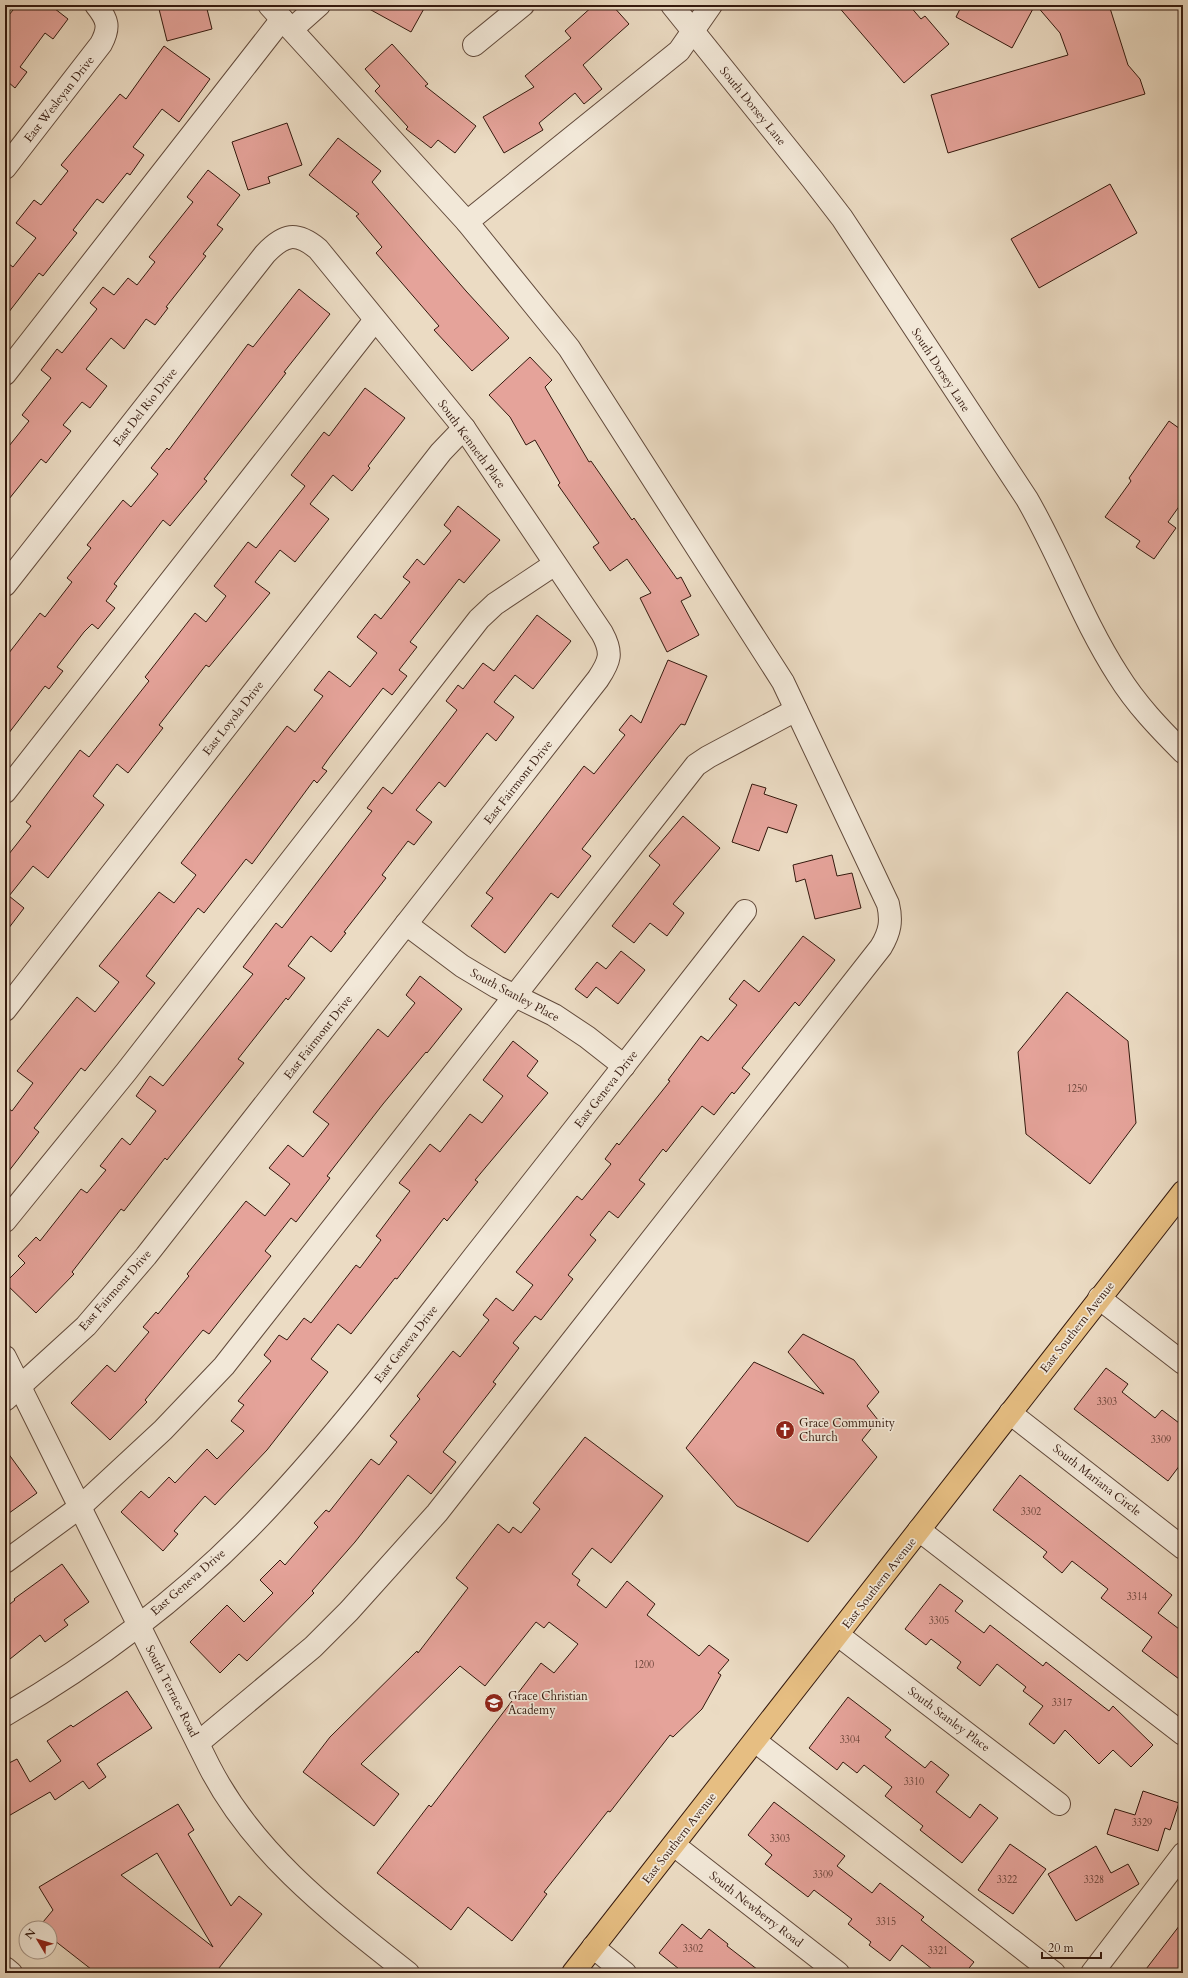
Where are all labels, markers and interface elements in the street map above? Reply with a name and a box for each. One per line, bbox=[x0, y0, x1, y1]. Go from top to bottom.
street label: East Wesleyan Drive bbox=[20, 53, 98, 145]
street label: South Dorsey Lane bbox=[716, 63, 790, 149]
street label: South Dorsey Lane bbox=[908, 325, 974, 415]
street label: East Del Rio Drive bbox=[109, 364, 181, 450]
street label: South Kenneth Place bbox=[434, 396, 510, 492]
street label: East Loyola Drive bbox=[199, 677, 267, 759]
street label: East Fairmont Drive bbox=[480, 737, 556, 827]
street label: South Stanley Place bbox=[468, 965, 562, 1025]
street label: East Fairmont Drive bbox=[280, 992, 356, 1082]
street label: East Geneva Drive bbox=[571, 1047, 641, 1131]
house number: 1250 bbox=[1067, 1082, 1087, 1096]
street label: East Fairmont Drive bbox=[75, 1246, 155, 1334]
street label: East Southern Avenue bbox=[1036, 1278, 1118, 1376]
street label: East Geneva Drive bbox=[371, 1302, 441, 1386]
house number: 3303 bbox=[1097, 1395, 1117, 1409]
place label: Grace Community Church bbox=[799, 1415, 896, 1445]
church icon: Grace Community Church bbox=[774, 1419, 796, 1441]
house number: 3309 bbox=[1151, 1433, 1171, 1447]
street label: South Mariana Circle bbox=[1049, 1440, 1145, 1520]
house number: 3302 bbox=[1021, 1505, 1041, 1519]
street label: East Southern Avenue bbox=[838, 1534, 920, 1632]
street label: East Geneva Drive bbox=[147, 1545, 229, 1619]
house number: 3314 bbox=[1127, 1590, 1147, 1604]
house number: 3305 bbox=[929, 1614, 949, 1628]
street label: South Terrace Road bbox=[142, 1642, 202, 1740]
house number: 1200 bbox=[634, 1658, 654, 1672]
street label: South Stanley Place bbox=[905, 1683, 993, 1755]
place label: Grace Christian Academy bbox=[508, 1688, 588, 1718]
school or university icon: Grace Christian Academy bbox=[483, 1692, 505, 1714]
house number: 3317 bbox=[1052, 1696, 1072, 1710]
house number: 3304 bbox=[840, 1733, 860, 1747]
house number: 3310 bbox=[904, 1775, 924, 1789]
street label: East Southern Avenue bbox=[638, 1789, 720, 1887]
house number: 3329 bbox=[1132, 1816, 1152, 1830]
house number: 3303 bbox=[770, 1832, 790, 1846]
street label: South Newberry Road bbox=[706, 1867, 807, 1951]
house number: 3309 bbox=[813, 1868, 833, 1882]
house number: 3322 bbox=[997, 1873, 1017, 1887]
house number: 3328 bbox=[1084, 1873, 1104, 1887]
house number: 3315 bbox=[876, 1915, 896, 1929]
north arrow bbox=[18, 1920, 58, 1960]
text: N bbox=[22, 1925, 40, 1943]
scale bar bbox=[1042, 1934, 1101, 1960]
text: 20 m bbox=[1048, 1940, 1075, 1956]
house number: 3302 bbox=[683, 1942, 703, 1956]
house number: 3321 bbox=[928, 1944, 948, 1958]

